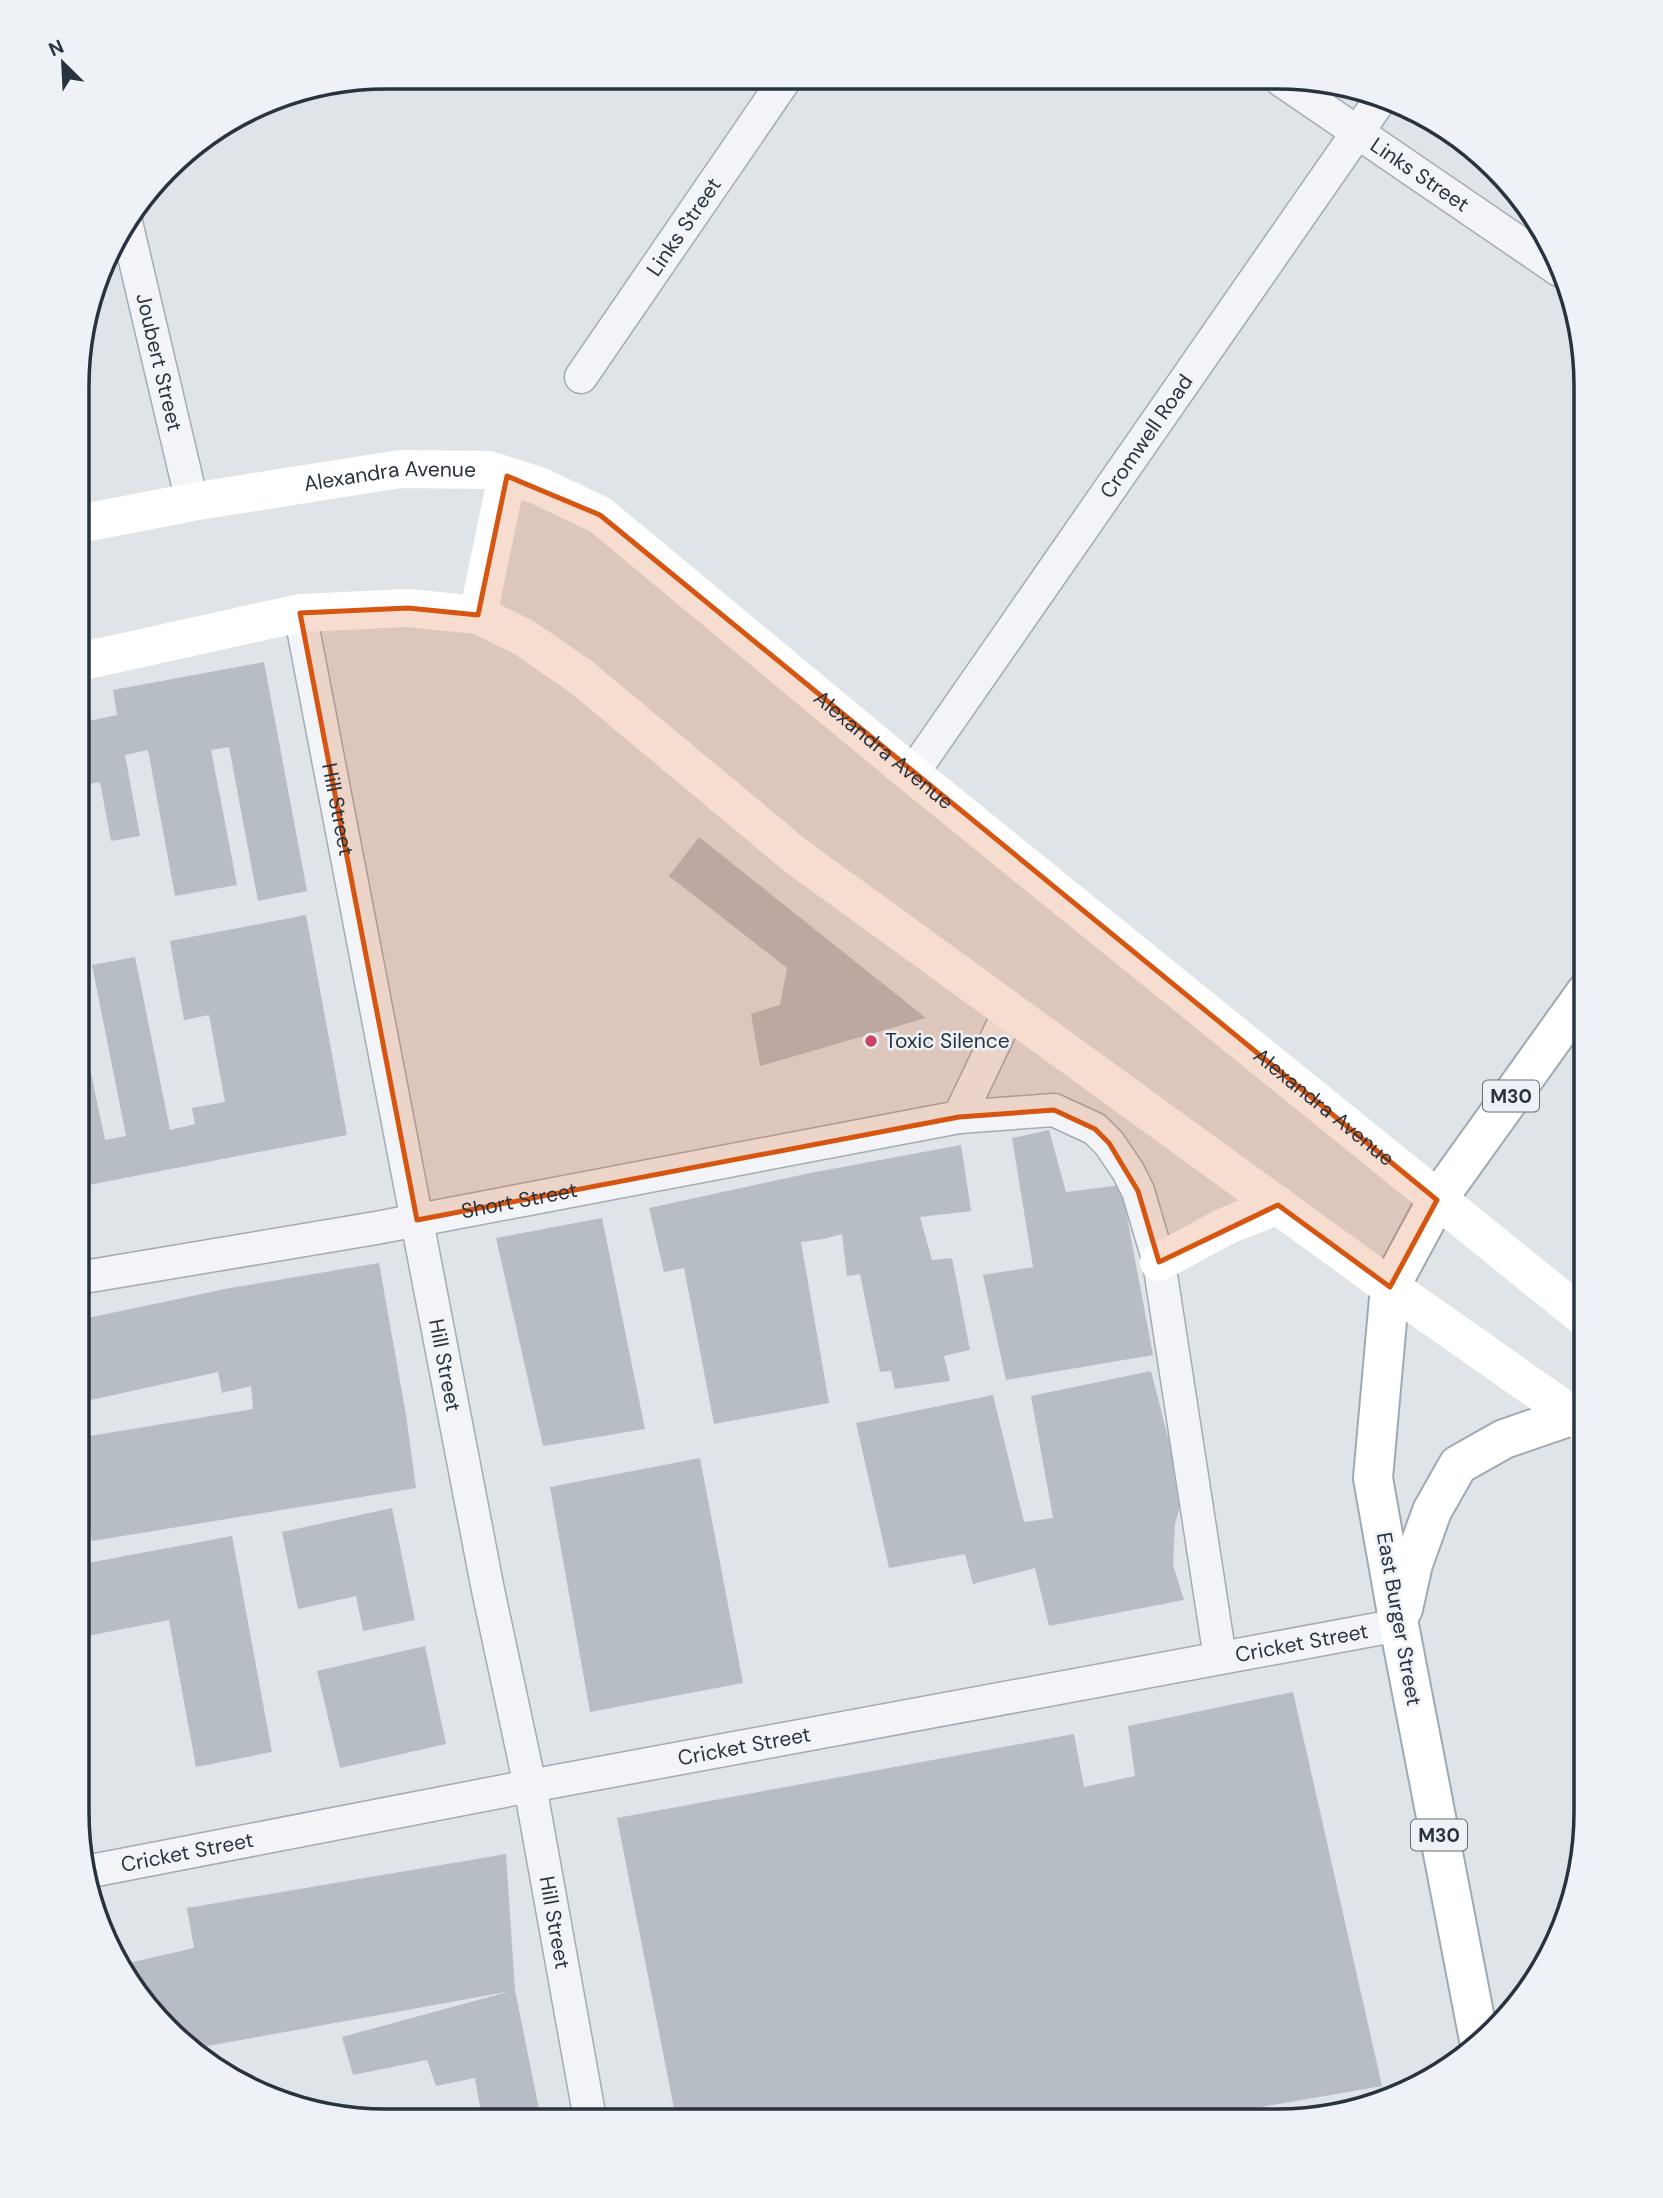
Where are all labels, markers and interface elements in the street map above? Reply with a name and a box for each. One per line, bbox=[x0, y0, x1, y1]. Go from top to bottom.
north arrow bbox=[28, 28, 98, 98]
text: N bbox=[45, 34, 68, 62]
street label: Links Street bbox=[1365, 131, 1475, 218]
street label: Links Street bbox=[640, 172, 728, 282]
street label: Joubert Street bbox=[129, 290, 189, 434]
street label: Cromwell Road bbox=[1094, 369, 1199, 504]
street label: Alexandra Avenue bbox=[302, 455, 476, 498]
street label: Alexandra Avenue bbox=[808, 684, 959, 816]
street label: Hill Street bbox=[315, 761, 360, 858]
place label: Toxic Silence bbox=[885, 1027, 1010, 1055]
marker: Toxic Silence bbox=[863, 1033, 879, 1049]
street label: Alexandra Avenue bbox=[1248, 1042, 1400, 1173]
road number: M30 bbox=[1483, 1080, 1539, 1112]
street label: Short Street bbox=[459, 1176, 580, 1226]
street label: Hill Street bbox=[422, 1316, 467, 1414]
street label: East Burger Street bbox=[1370, 1530, 1428, 1708]
street label: Cricket Street bbox=[1233, 1617, 1370, 1669]
street label: Cricket Street bbox=[675, 1720, 813, 1772]
road number: M30 bbox=[1411, 1820, 1467, 1851]
street label: Cricket Street bbox=[118, 1826, 256, 1879]
street label: Hill Street bbox=[532, 1874, 577, 1971]

